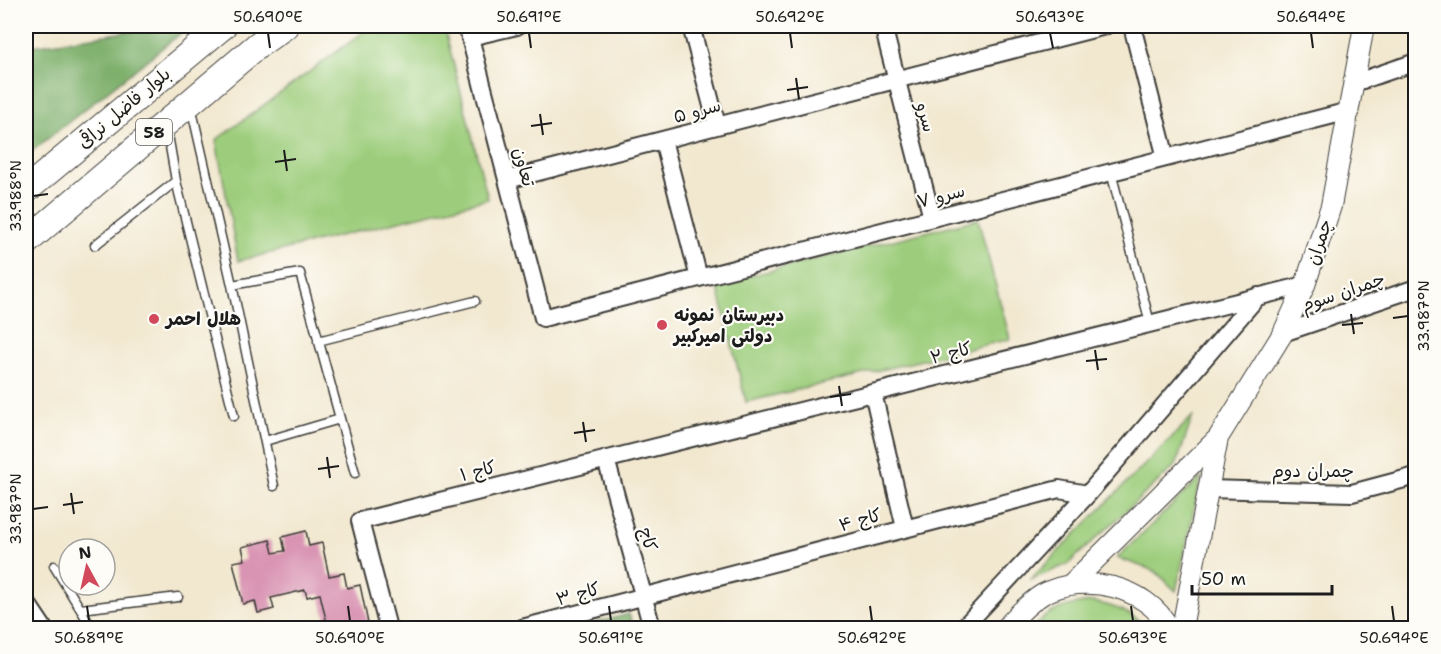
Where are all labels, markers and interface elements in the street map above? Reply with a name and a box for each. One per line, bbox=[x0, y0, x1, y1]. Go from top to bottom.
text: 50.690°E bbox=[233, 7, 303, 27]
text: 50.691°E bbox=[497, 7, 562, 27]
text: 50.692°E bbox=[756, 7, 824, 27]
text: 50.693°E bbox=[1016, 7, 1085, 27]
text: 50.694°E bbox=[1276, 7, 1346, 27]
street label: بلوار فاضل نراقی bbox=[72, 62, 176, 154]
street label: سرو ۵ bbox=[670, 93, 724, 129]
street label: سرو bbox=[910, 99, 941, 134]
road number: 58 bbox=[136, 119, 172, 145]
street label: تعاون bbox=[507, 145, 541, 190]
text: 33.988°N bbox=[6, 160, 26, 232]
street label: سرو ۷ bbox=[914, 178, 968, 214]
street label: چمران bbox=[1300, 216, 1338, 268]
street label: چمران سوم bbox=[1298, 266, 1389, 319]
text: 33.987°N bbox=[1414, 280, 1434, 352]
place label: دبیرستان نمونه دولتی امیرکبیر bbox=[672, 303, 784, 348]
place label: هلال احمر bbox=[164, 307, 241, 331]
marker: هلال احمر bbox=[147, 312, 161, 326]
marker: دبیرستان نمونه دولتی امیرکبیر bbox=[655, 318, 669, 332]
street label: کاج ۲ bbox=[928, 336, 975, 370]
street label: کاج ۱ bbox=[457, 455, 499, 487]
street label: چمران دوم bbox=[1272, 459, 1354, 485]
text: 33.987°N bbox=[6, 473, 26, 545]
street label: کاج ۴ bbox=[836, 503, 884, 537]
street label: کاج bbox=[633, 524, 663, 554]
north arrow bbox=[57, 537, 117, 597]
text: N bbox=[77, 541, 93, 564]
scale bar bbox=[1192, 558, 1332, 596]
text: 50 m bbox=[1201, 567, 1246, 591]
street label: کاج ۳ bbox=[553, 577, 603, 611]
text: 50.689°E bbox=[54, 628, 124, 648]
text: 50.690°E bbox=[315, 628, 385, 648]
text: 50.691°E bbox=[579, 628, 644, 648]
text: 50.692°E bbox=[838, 628, 906, 648]
text: 50.693°E bbox=[1099, 628, 1168, 648]
text: 50.694°E bbox=[1359, 628, 1429, 648]

